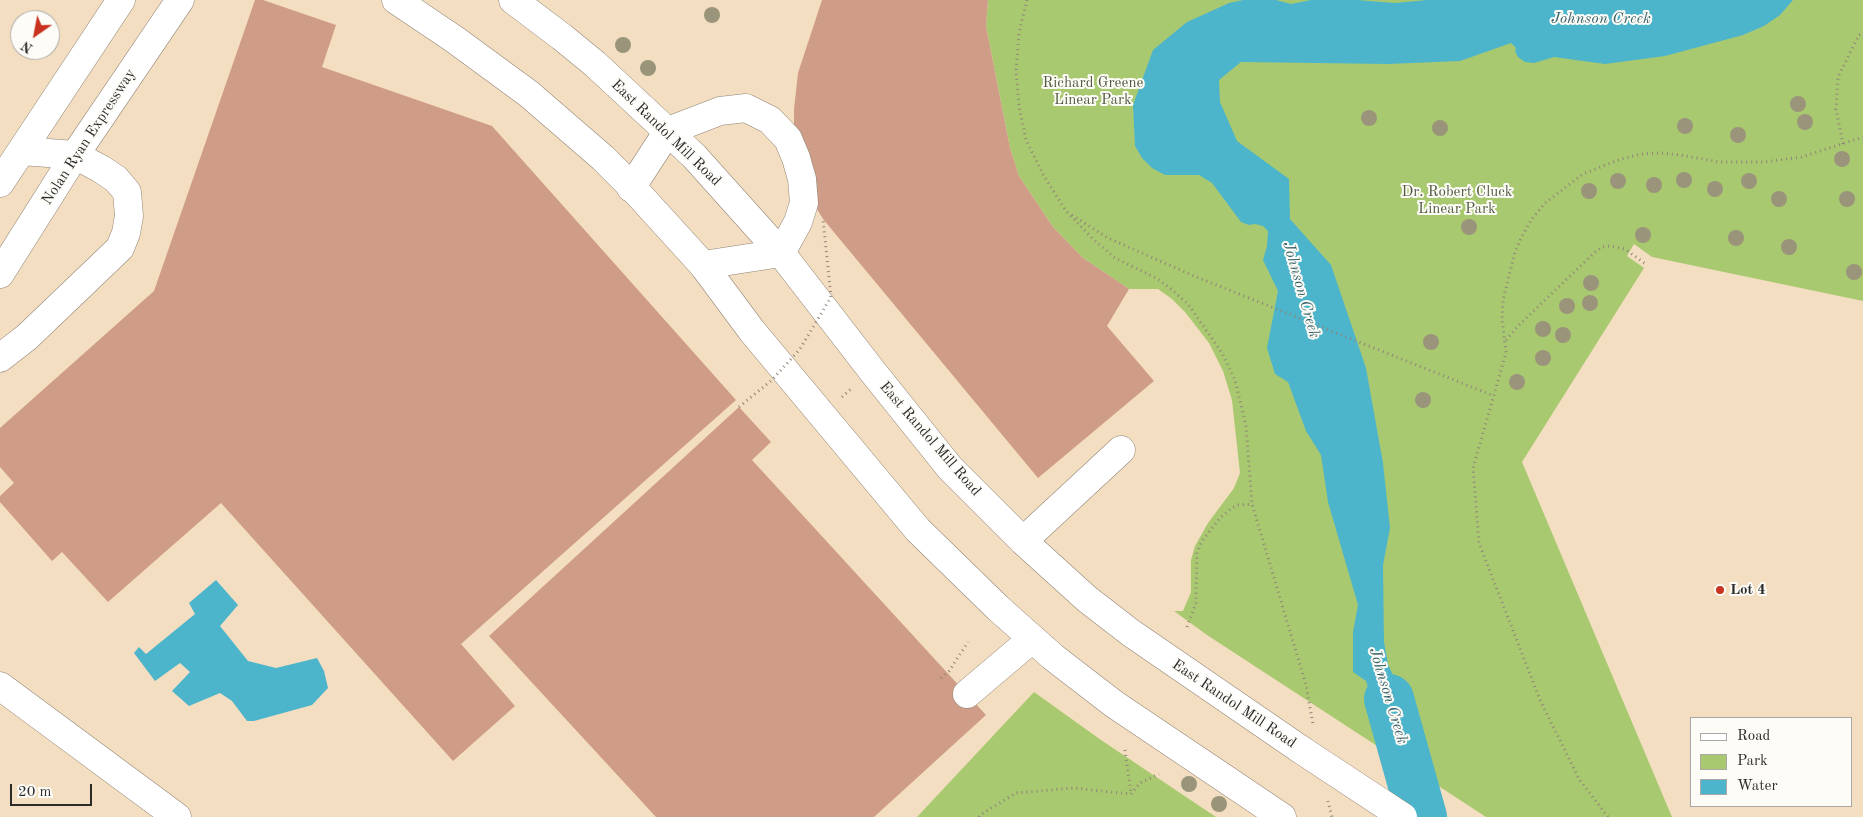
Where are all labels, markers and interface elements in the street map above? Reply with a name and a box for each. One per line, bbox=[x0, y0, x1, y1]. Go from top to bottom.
water label: Johnson Creek bbox=[1551, 9, 1651, 29]
north arrow bbox=[10, 10, 60, 60]
text: N bbox=[19, 38, 36, 56]
street label: Nolan Ryan Expressway bbox=[38, 65, 140, 209]
park label: Richard Greene Linear Park bbox=[1043, 74, 1143, 109]
street label: East Randol Mill Road bbox=[607, 76, 725, 190]
park label: Dr. Robert Cluck Linear Park bbox=[1401, 183, 1513, 218]
water label: Johnson Creek bbox=[1278, 239, 1324, 341]
street label: East Randol Mill Road bbox=[875, 378, 985, 500]
place label: Lot 4 bbox=[1730, 581, 1766, 599]
marker: Lot 4 bbox=[1714, 584, 1726, 596]
water label: Johnson Creek bbox=[1364, 646, 1412, 746]
street label: East Randol Mill Road bbox=[1169, 656, 1299, 752]
legend bbox=[1690, 717, 1853, 807]
text: Road bbox=[1737, 729, 1770, 744]
text: Park bbox=[1737, 754, 1768, 769]
scale bar bbox=[12, 774, 95, 806]
text: Water bbox=[1737, 779, 1778, 794]
text: 20 m bbox=[18, 785, 52, 800]

